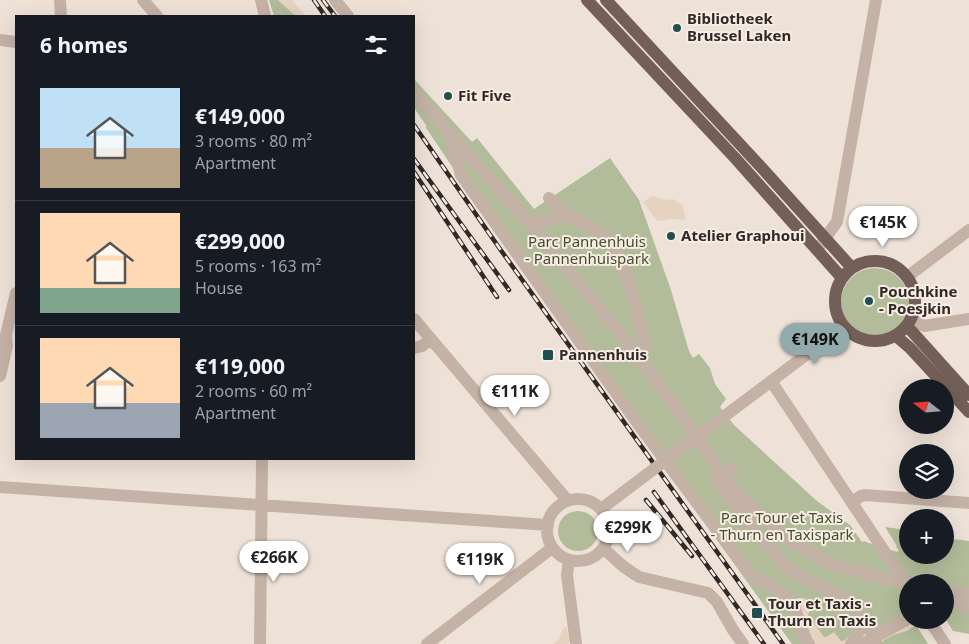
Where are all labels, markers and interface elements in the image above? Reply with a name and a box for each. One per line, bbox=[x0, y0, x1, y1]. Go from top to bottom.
place label: Bibliotheek Brussel Laken bbox=[687, 8, 791, 45]
marker: Bibliotheek Brussel Laken bbox=[671, 22, 683, 34]
text: 6 homes bbox=[40, 31, 128, 59]
icon: filters bbox=[362, 31, 390, 59]
place label: Fit Five bbox=[458, 85, 511, 105]
marker: Fit Five bbox=[442, 90, 454, 102]
text: €149,000 bbox=[195, 102, 285, 130]
icon: home bbox=[80, 108, 140, 168]
text: 3 rooms · 80 m² bbox=[195, 130, 312, 152]
text: Apartment bbox=[195, 152, 276, 174]
pin: €145K bbox=[848, 206, 918, 248]
text: €145K bbox=[859, 211, 907, 233]
place label: Atelier Graphoui bbox=[681, 225, 804, 245]
text: €299,000 bbox=[195, 227, 285, 255]
marker: Atelier Graphoui bbox=[665, 230, 677, 242]
park label: Parc Pannenhuis - Pannenhuispark bbox=[525, 231, 649, 268]
icon: home bbox=[80, 233, 140, 293]
text: 5 rooms · 163 m² bbox=[195, 255, 321, 277]
text: House bbox=[195, 277, 243, 299]
place label: Pouchkine - Poesjkin bbox=[879, 281, 957, 318]
marker: Pouchkine - Poesjkin bbox=[863, 295, 875, 307]
pin: €149K bbox=[780, 322, 850, 365]
text: €149K bbox=[791, 328, 839, 350]
place label: Pannenhuis bbox=[559, 344, 647, 364]
marker: Pannenhuis bbox=[541, 348, 555, 362]
text: €119,000 bbox=[195, 352, 285, 380]
icon: home bbox=[80, 358, 140, 418]
pin: €111K bbox=[480, 374, 550, 417]
north arrow bbox=[899, 379, 954, 434]
map controls bbox=[899, 379, 954, 629]
text: 2 rooms · 60 m² bbox=[195, 380, 312, 402]
text: €111K bbox=[491, 380, 539, 402]
text: Apartment bbox=[195, 402, 276, 424]
button: layers bbox=[899, 444, 954, 499]
park label: Parc Tour et Taxis - Thurn en Taxispark bbox=[711, 507, 854, 544]
button: + bbox=[899, 509, 954, 564]
pin: €299K bbox=[593, 510, 663, 553]
text: €299K bbox=[604, 516, 652, 538]
pin: €266K bbox=[239, 540, 309, 583]
pin: €119K bbox=[445, 542, 515, 585]
text: €266K bbox=[250, 546, 298, 568]
text: €119K bbox=[456, 548, 504, 570]
button: − bbox=[899, 574, 954, 629]
place label: Tour et Taxis - Thurn en Taxis bbox=[768, 593, 876, 630]
marker: Tour et Taxis - Thurn en Taxis bbox=[750, 606, 764, 620]

